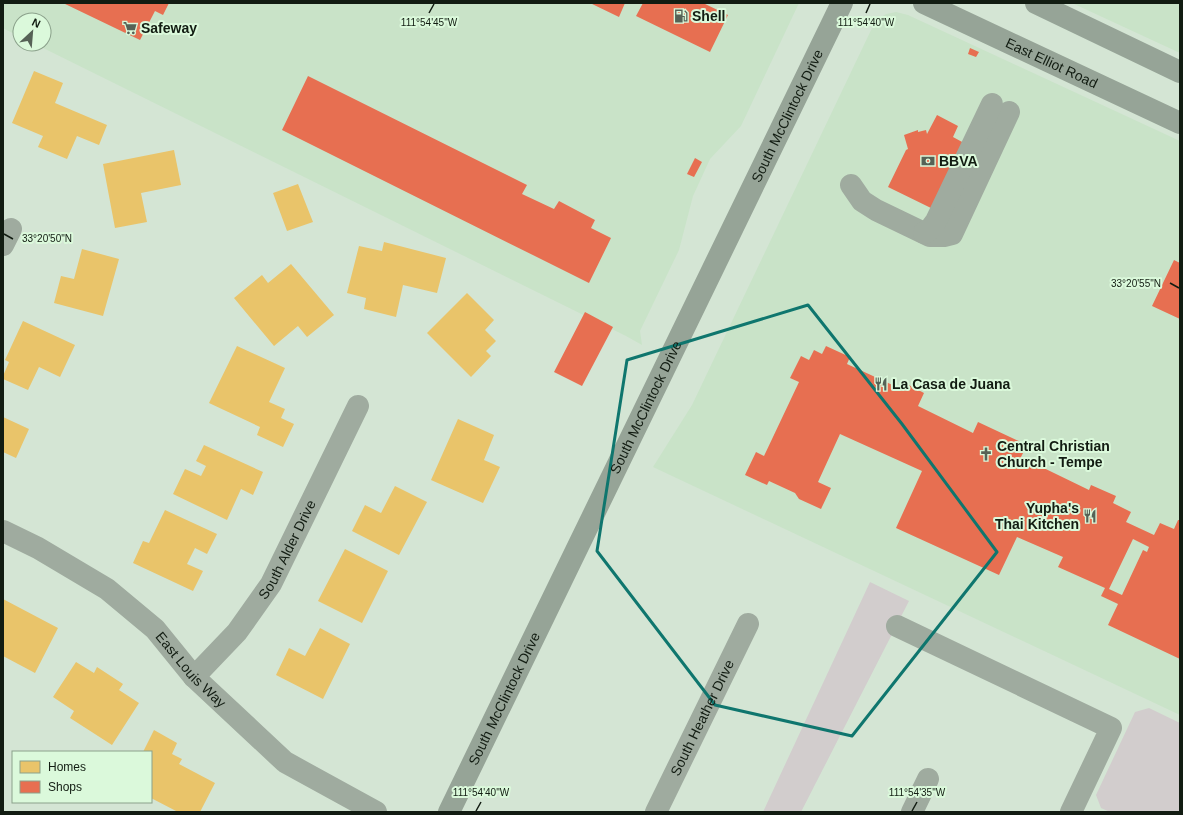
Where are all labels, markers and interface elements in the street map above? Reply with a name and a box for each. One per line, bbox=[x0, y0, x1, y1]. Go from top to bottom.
fuel station icon: Shell bbox=[673, 8, 689, 24]
place label: Shell bbox=[692, 8, 725, 24]
north arrow bbox=[12, 12, 52, 52]
text: N bbox=[30, 16, 43, 30]
text: 111°54'45"W bbox=[401, 17, 458, 28]
text: 111°54'40"W bbox=[838, 17, 895, 28]
supermarket icon: Safeway bbox=[122, 20, 138, 36]
place label: Safeway bbox=[141, 20, 197, 36]
street label: East Elliot Road bbox=[1003, 34, 1100, 91]
street label: South McClintock Drive bbox=[748, 47, 826, 185]
bank icon: BBVA bbox=[920, 153, 936, 169]
place label: BBVA bbox=[939, 153, 978, 169]
text: 33°20'50"N bbox=[22, 233, 72, 244]
text: 33°20'55"N bbox=[1111, 278, 1161, 289]
street label: South McClintock Drive bbox=[607, 338, 685, 476]
restaurant icon: La Casa de Juana bbox=[873, 376, 889, 392]
place label: La Casa de Juana bbox=[892, 376, 1010, 392]
place label: Central Christian Church - Tempe bbox=[997, 438, 1110, 470]
church icon: Central Christian Church - Tempe bbox=[978, 446, 994, 462]
street label: South Alder Drive bbox=[255, 497, 319, 602]
place label: Yupha's Thai Kitchen bbox=[995, 500, 1079, 532]
restaurant icon: Yupha's Thai Kitchen bbox=[1082, 508, 1098, 524]
street label: East Louis Way bbox=[153, 629, 229, 711]
street label: South McClintock Drive bbox=[465, 629, 543, 768]
street label: South Heather Drive bbox=[667, 657, 737, 778]
legend bbox=[12, 751, 152, 803]
text: Homes bbox=[48, 760, 86, 774]
text: Shops bbox=[48, 780, 82, 794]
text: 111°54'40"W bbox=[453, 787, 510, 798]
text: 111°54'35"W bbox=[889, 787, 946, 798]

